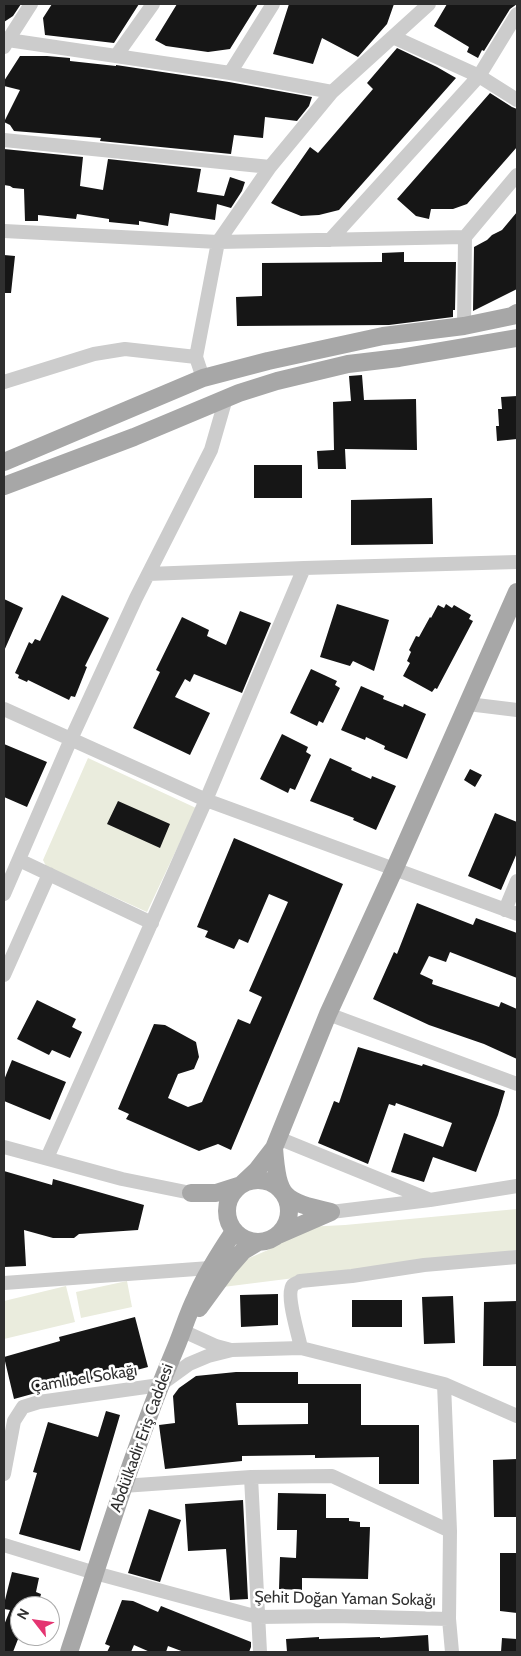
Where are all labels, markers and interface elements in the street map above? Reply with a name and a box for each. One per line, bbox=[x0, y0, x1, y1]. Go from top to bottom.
street label: Çamlıbel Sokağı bbox=[29, 1361, 139, 1397]
street label: Abdülkadir Eriş Caddesi bbox=[106, 1361, 178, 1515]
street label: Şehit Doğan Yaman Sokağı bbox=[254, 1588, 436, 1610]
north arrow bbox=[10, 1596, 60, 1646]
text: N bbox=[13, 1605, 33, 1623]

